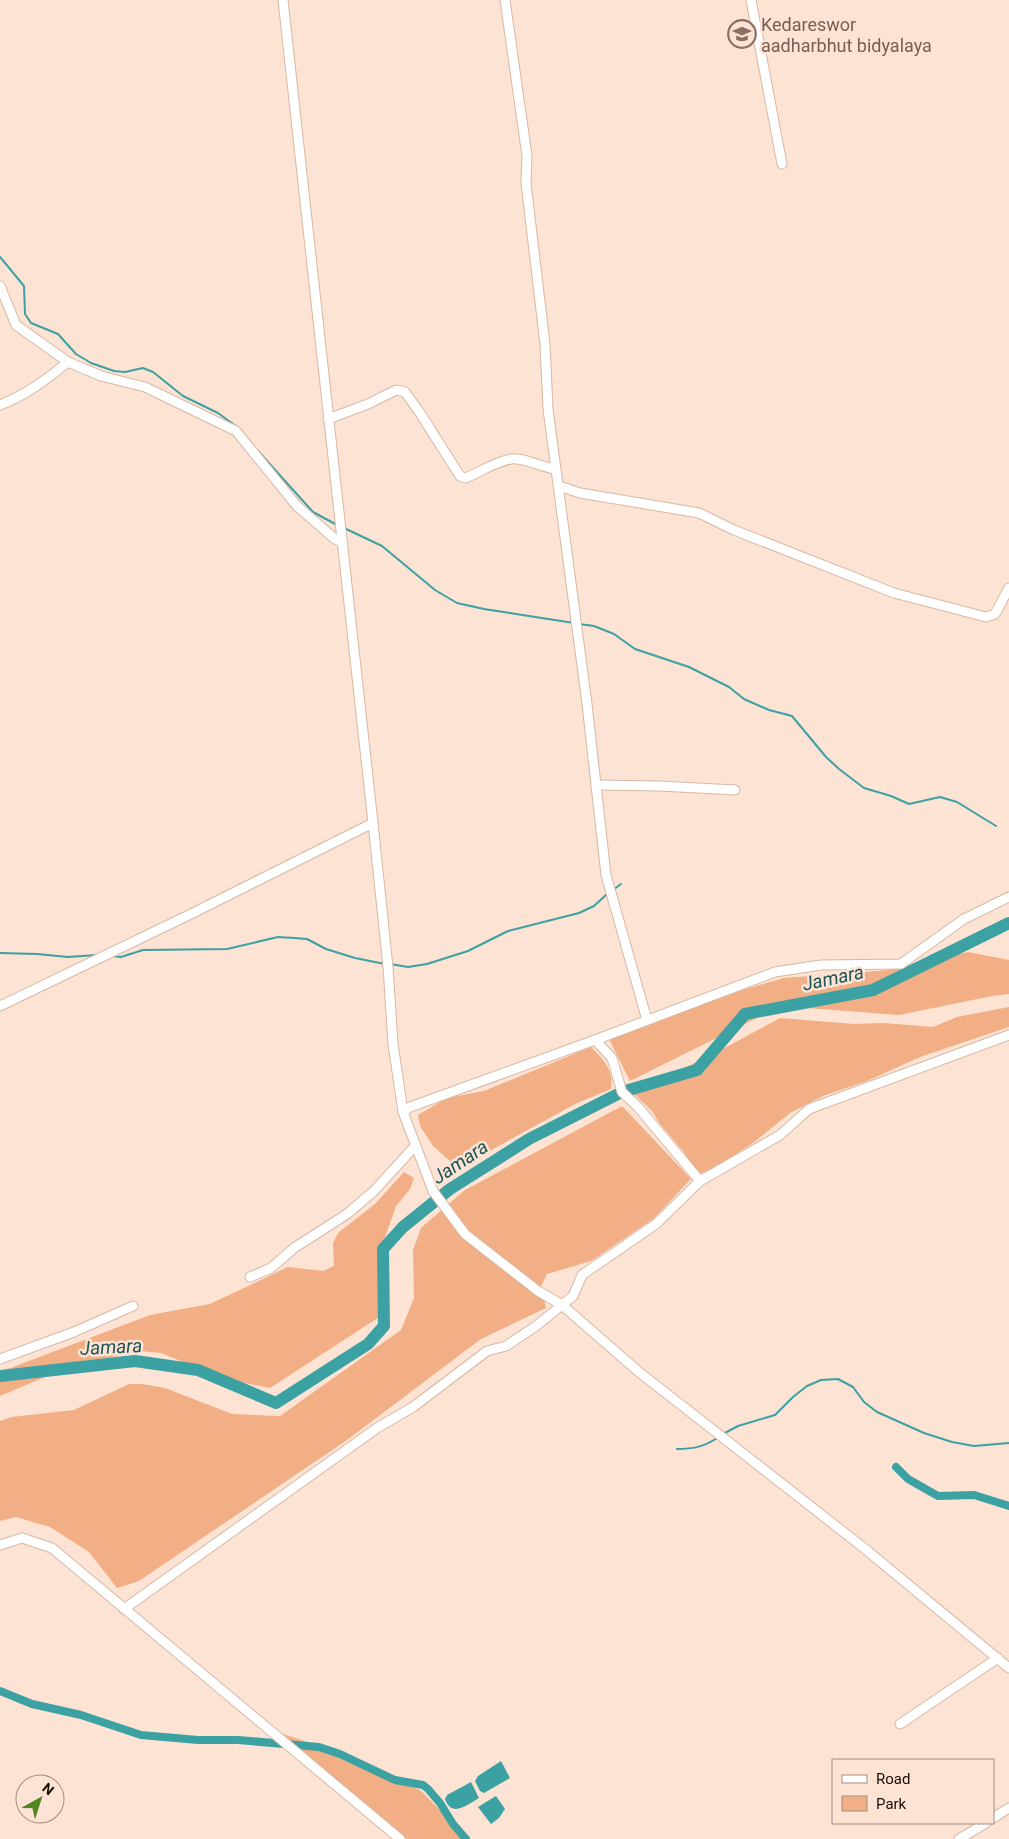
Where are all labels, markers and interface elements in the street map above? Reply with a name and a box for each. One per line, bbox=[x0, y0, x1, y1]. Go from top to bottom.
place label: Kedareswor aadharbhut bidyalaya bbox=[761, 14, 932, 56]
school or university icon: Kedareswor aadharbhut bidyalaya bbox=[727, 19, 757, 49]
water label: Jamara bbox=[800, 960, 866, 996]
water label: Jamara bbox=[428, 1135, 492, 1189]
water label: Jamara bbox=[79, 1334, 143, 1360]
legend bbox=[832, 1759, 994, 1824]
text: Road bbox=[876, 1770, 910, 1788]
north arrow bbox=[15, 1774, 65, 1824]
text: N bbox=[39, 1780, 57, 1798]
text: Park bbox=[876, 1795, 907, 1813]

